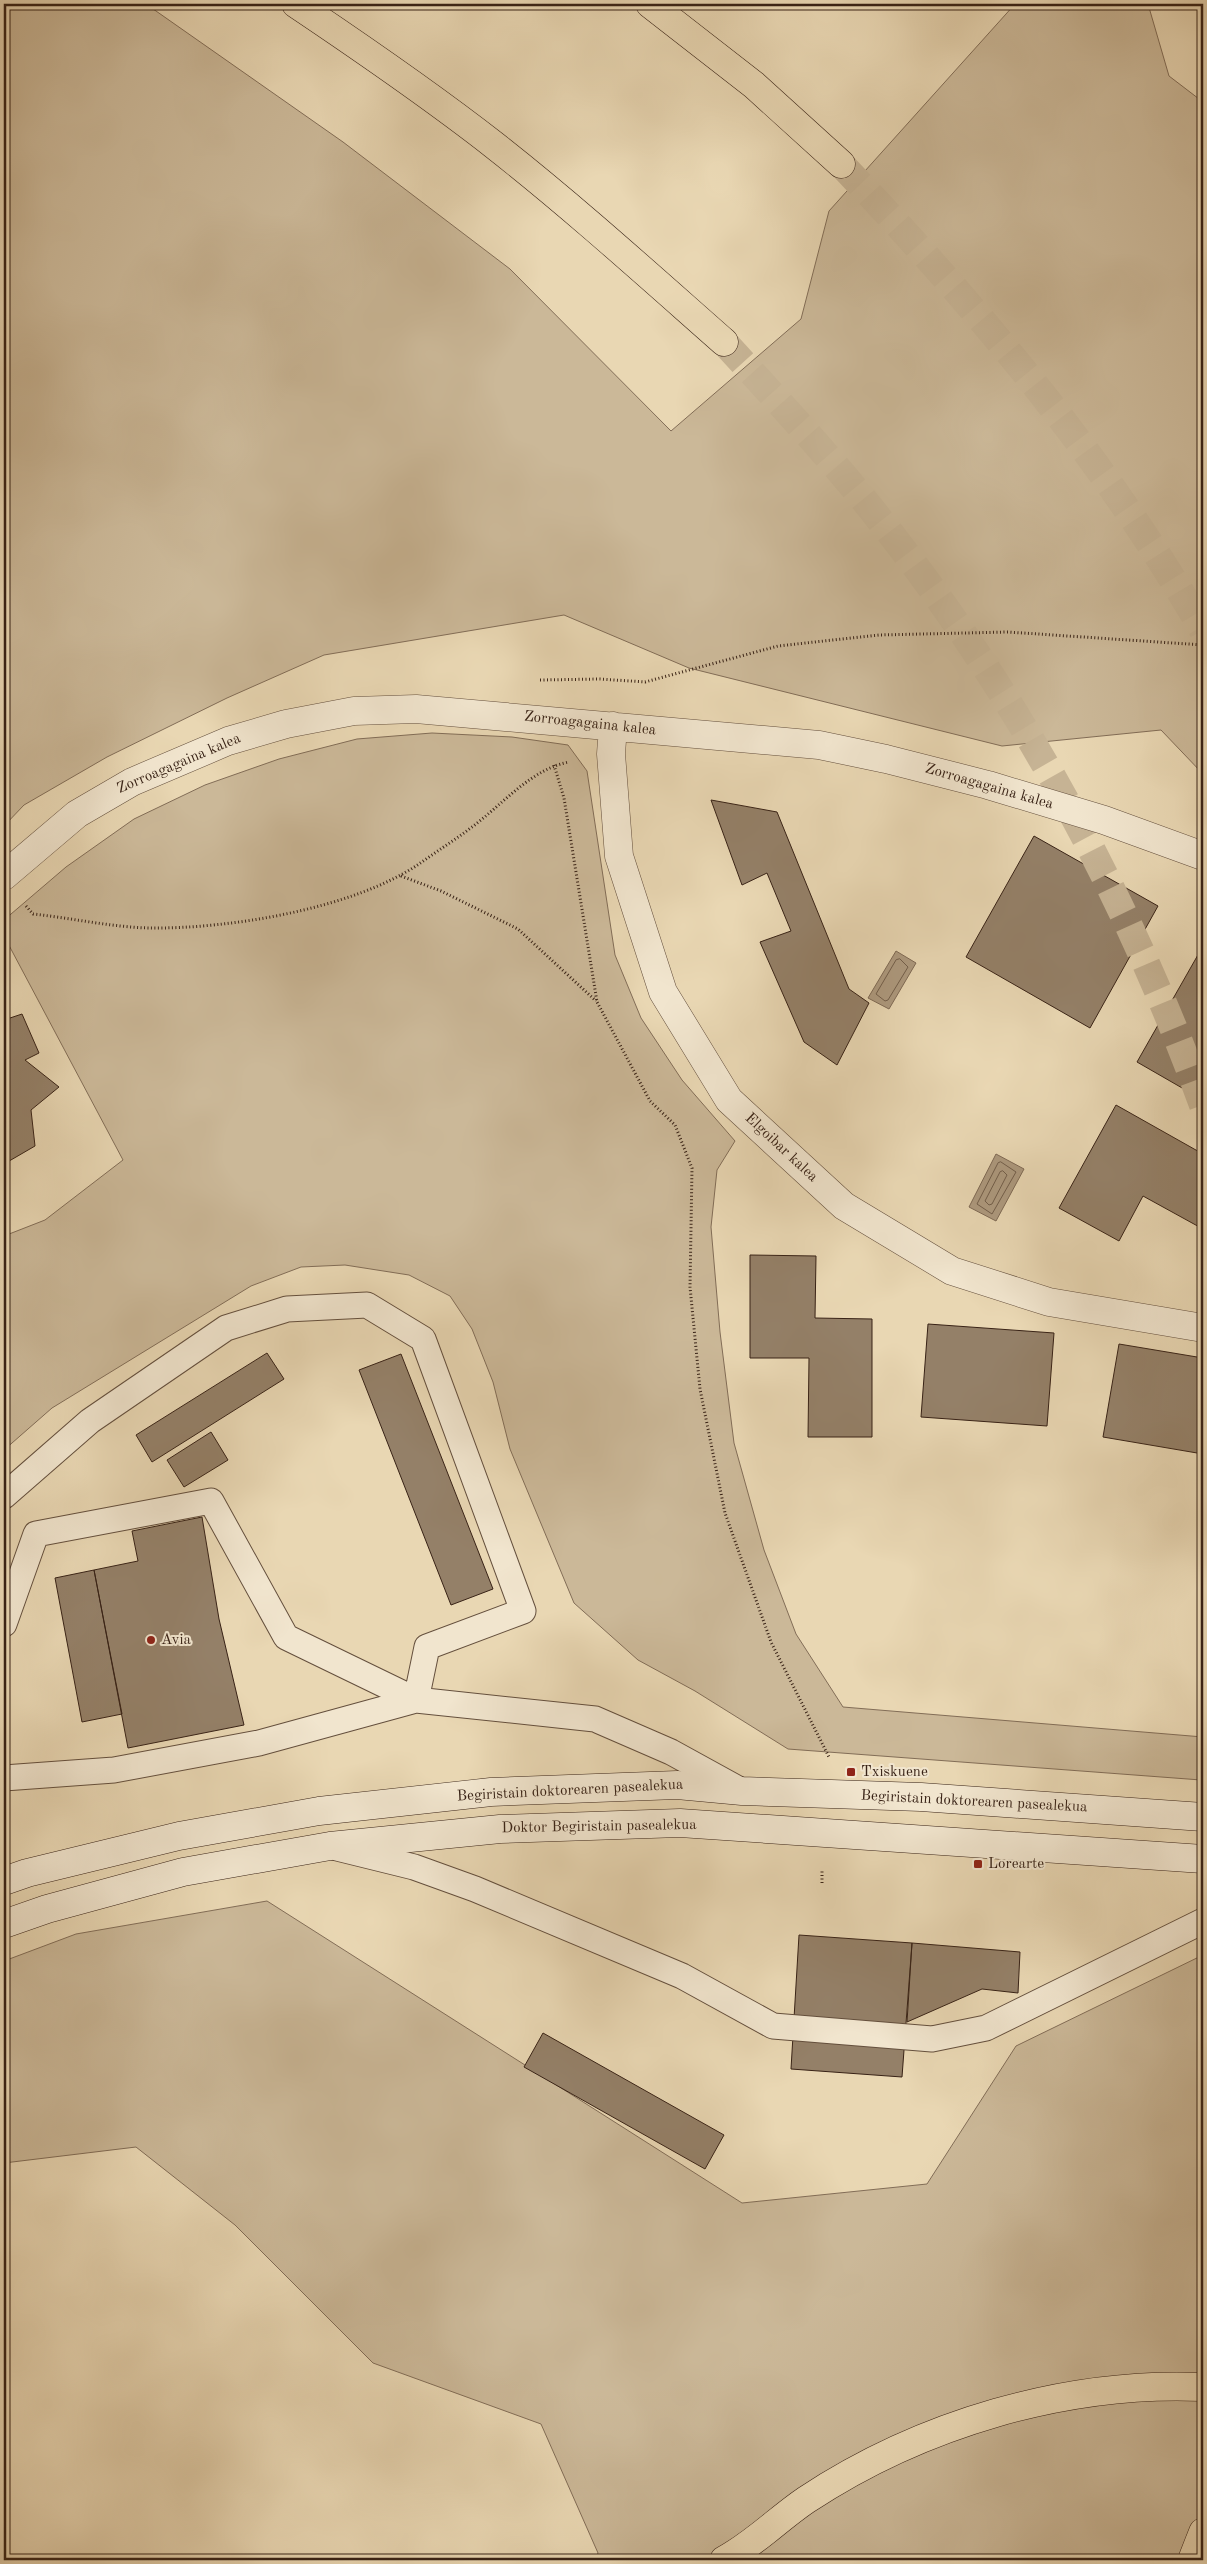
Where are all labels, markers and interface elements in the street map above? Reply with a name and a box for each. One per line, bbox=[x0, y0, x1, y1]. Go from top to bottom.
street label: Zorroagagaina kalea bbox=[523, 710, 657, 738]
street label: Zorroagagaina kalea bbox=[115, 731, 244, 797]
street label: Zorroagagaina kalea bbox=[923, 761, 1055, 813]
street label: Elgoibar kalea bbox=[742, 1111, 821, 1186]
place label: Avia bbox=[161, 1633, 192, 1648]
marker: Avia bbox=[145, 1634, 157, 1646]
place label: Txiskuene bbox=[861, 1765, 928, 1780]
marker: Txiskuene bbox=[845, 1766, 857, 1778]
street label: Begiristain doktorearen pasealekua bbox=[456, 1778, 684, 1804]
street label: Begiristain doktorearen pasealekua bbox=[860, 1789, 1088, 1815]
street label: Doktor Begiristain pasealekua bbox=[501, 1818, 697, 1836]
place label: Lorearte bbox=[988, 1857, 1044, 1872]
marker: Lorearte bbox=[972, 1858, 984, 1870]

